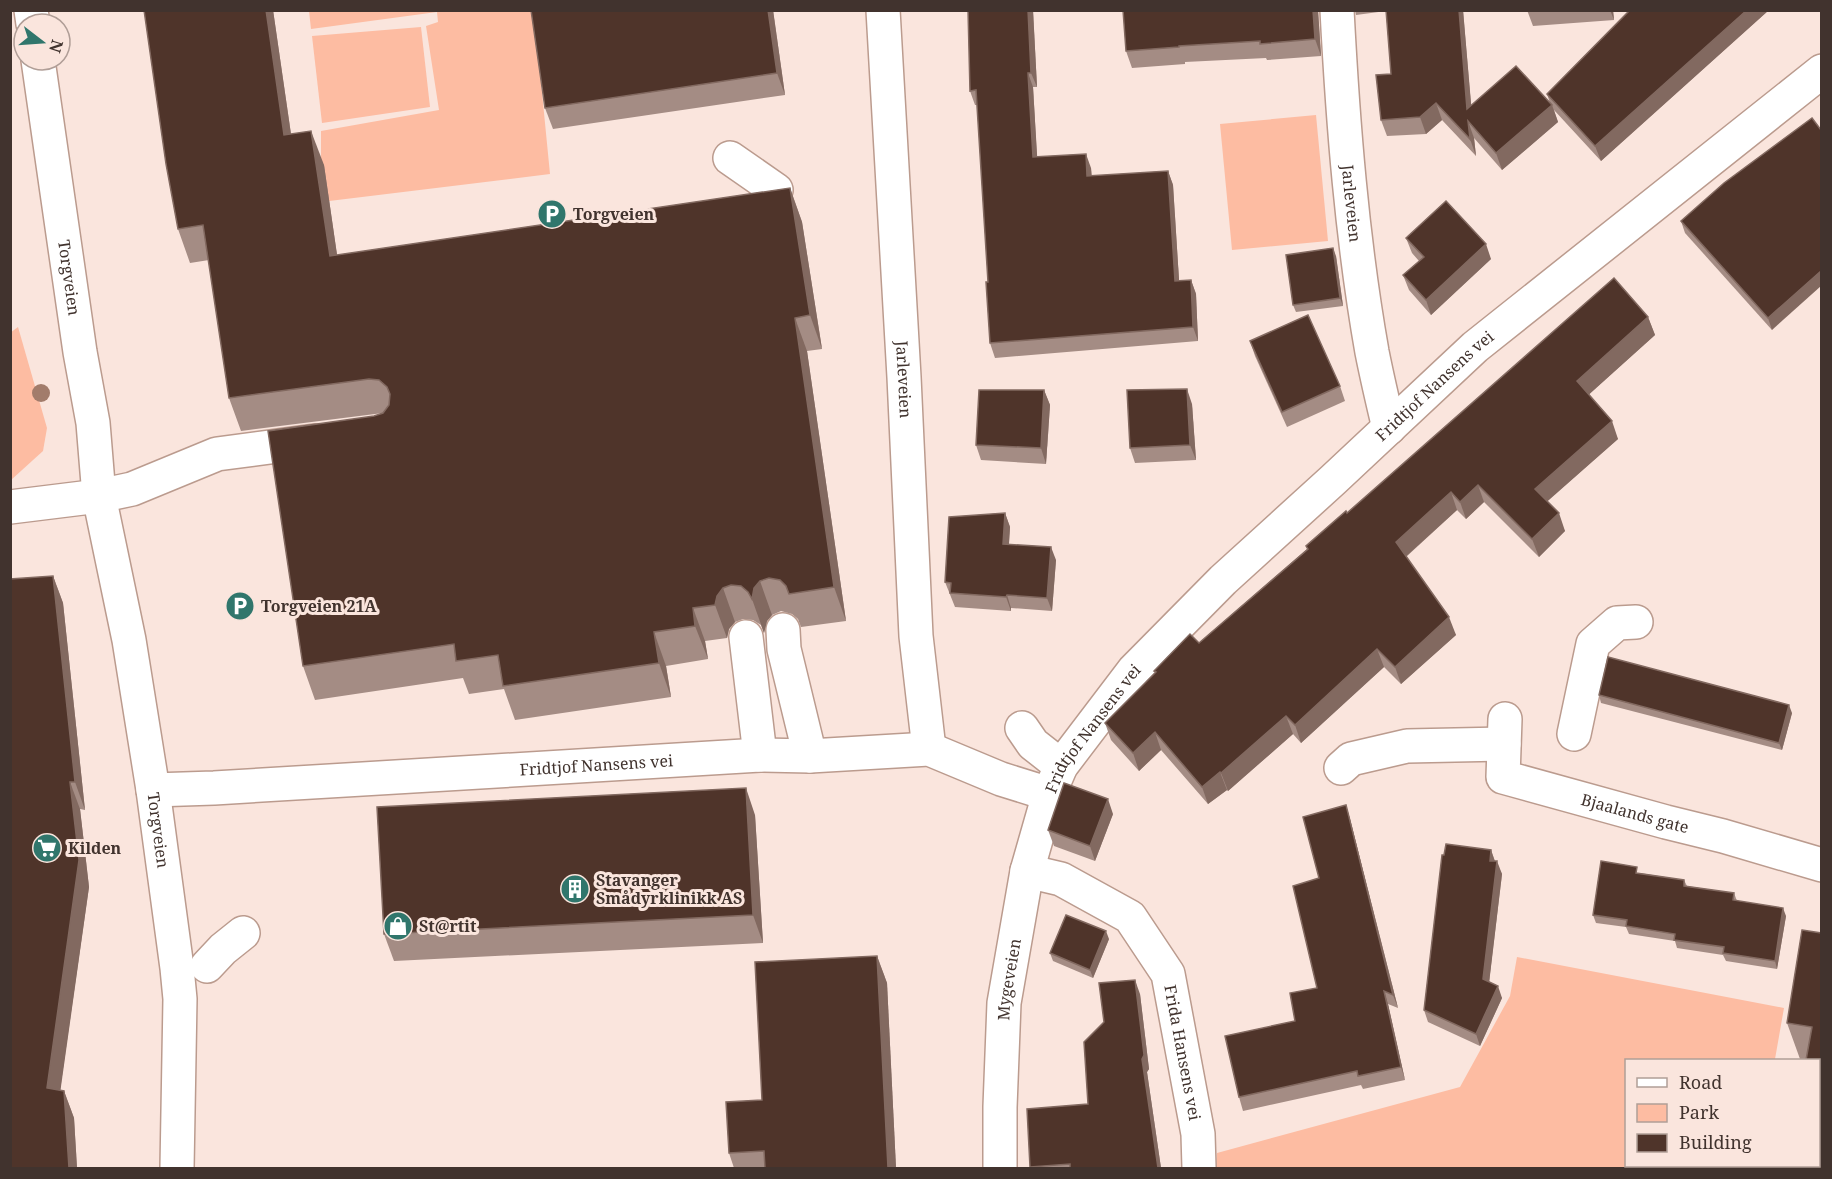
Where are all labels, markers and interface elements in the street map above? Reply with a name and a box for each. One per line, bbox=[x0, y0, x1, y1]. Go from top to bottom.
north arrow bbox=[12, 12, 72, 72]
text: N bbox=[44, 37, 69, 56]
street label: Jarleveien bbox=[1337, 163, 1367, 243]
parking icon: Torgveien bbox=[536, 198, 568, 230]
place label: Torgveien bbox=[573, 203, 655, 225]
street label: Torgveien bbox=[53, 238, 86, 317]
street label: Fridtjof Nansens vei bbox=[1371, 325, 1498, 446]
street label: Jarleveien bbox=[891, 339, 917, 419]
parking icon: Torgveien 21A bbox=[224, 590, 256, 622]
place label: Torgveien 21A bbox=[261, 595, 378, 617]
street label: Fridtjof Nansens vei bbox=[1040, 659, 1145, 797]
street label: Fridtjof Nansens vei bbox=[519, 749, 674, 781]
street label: Bjaalands gate bbox=[1579, 788, 1691, 838]
street label: Torgveien bbox=[142, 791, 174, 869]
supermarket icon: Kilden bbox=[31, 832, 63, 864]
place label: Kilden bbox=[68, 837, 122, 859]
place label: Stavanger Smådyrklinikk AS bbox=[596, 869, 742, 909]
building icon: Stavanger Smådyrklinikk AS bbox=[559, 873, 591, 905]
shop icon: St@rtit bbox=[382, 910, 414, 942]
place label: St@rtit bbox=[419, 915, 477, 937]
street label: Mygeveien bbox=[992, 937, 1026, 1021]
street label: Frida Hansens vei bbox=[1159, 983, 1206, 1122]
legend bbox=[1625, 1059, 1820, 1167]
text: Road bbox=[1679, 1070, 1722, 1094]
text: Park bbox=[1679, 1100, 1719, 1124]
text: Building bbox=[1679, 1130, 1752, 1154]

